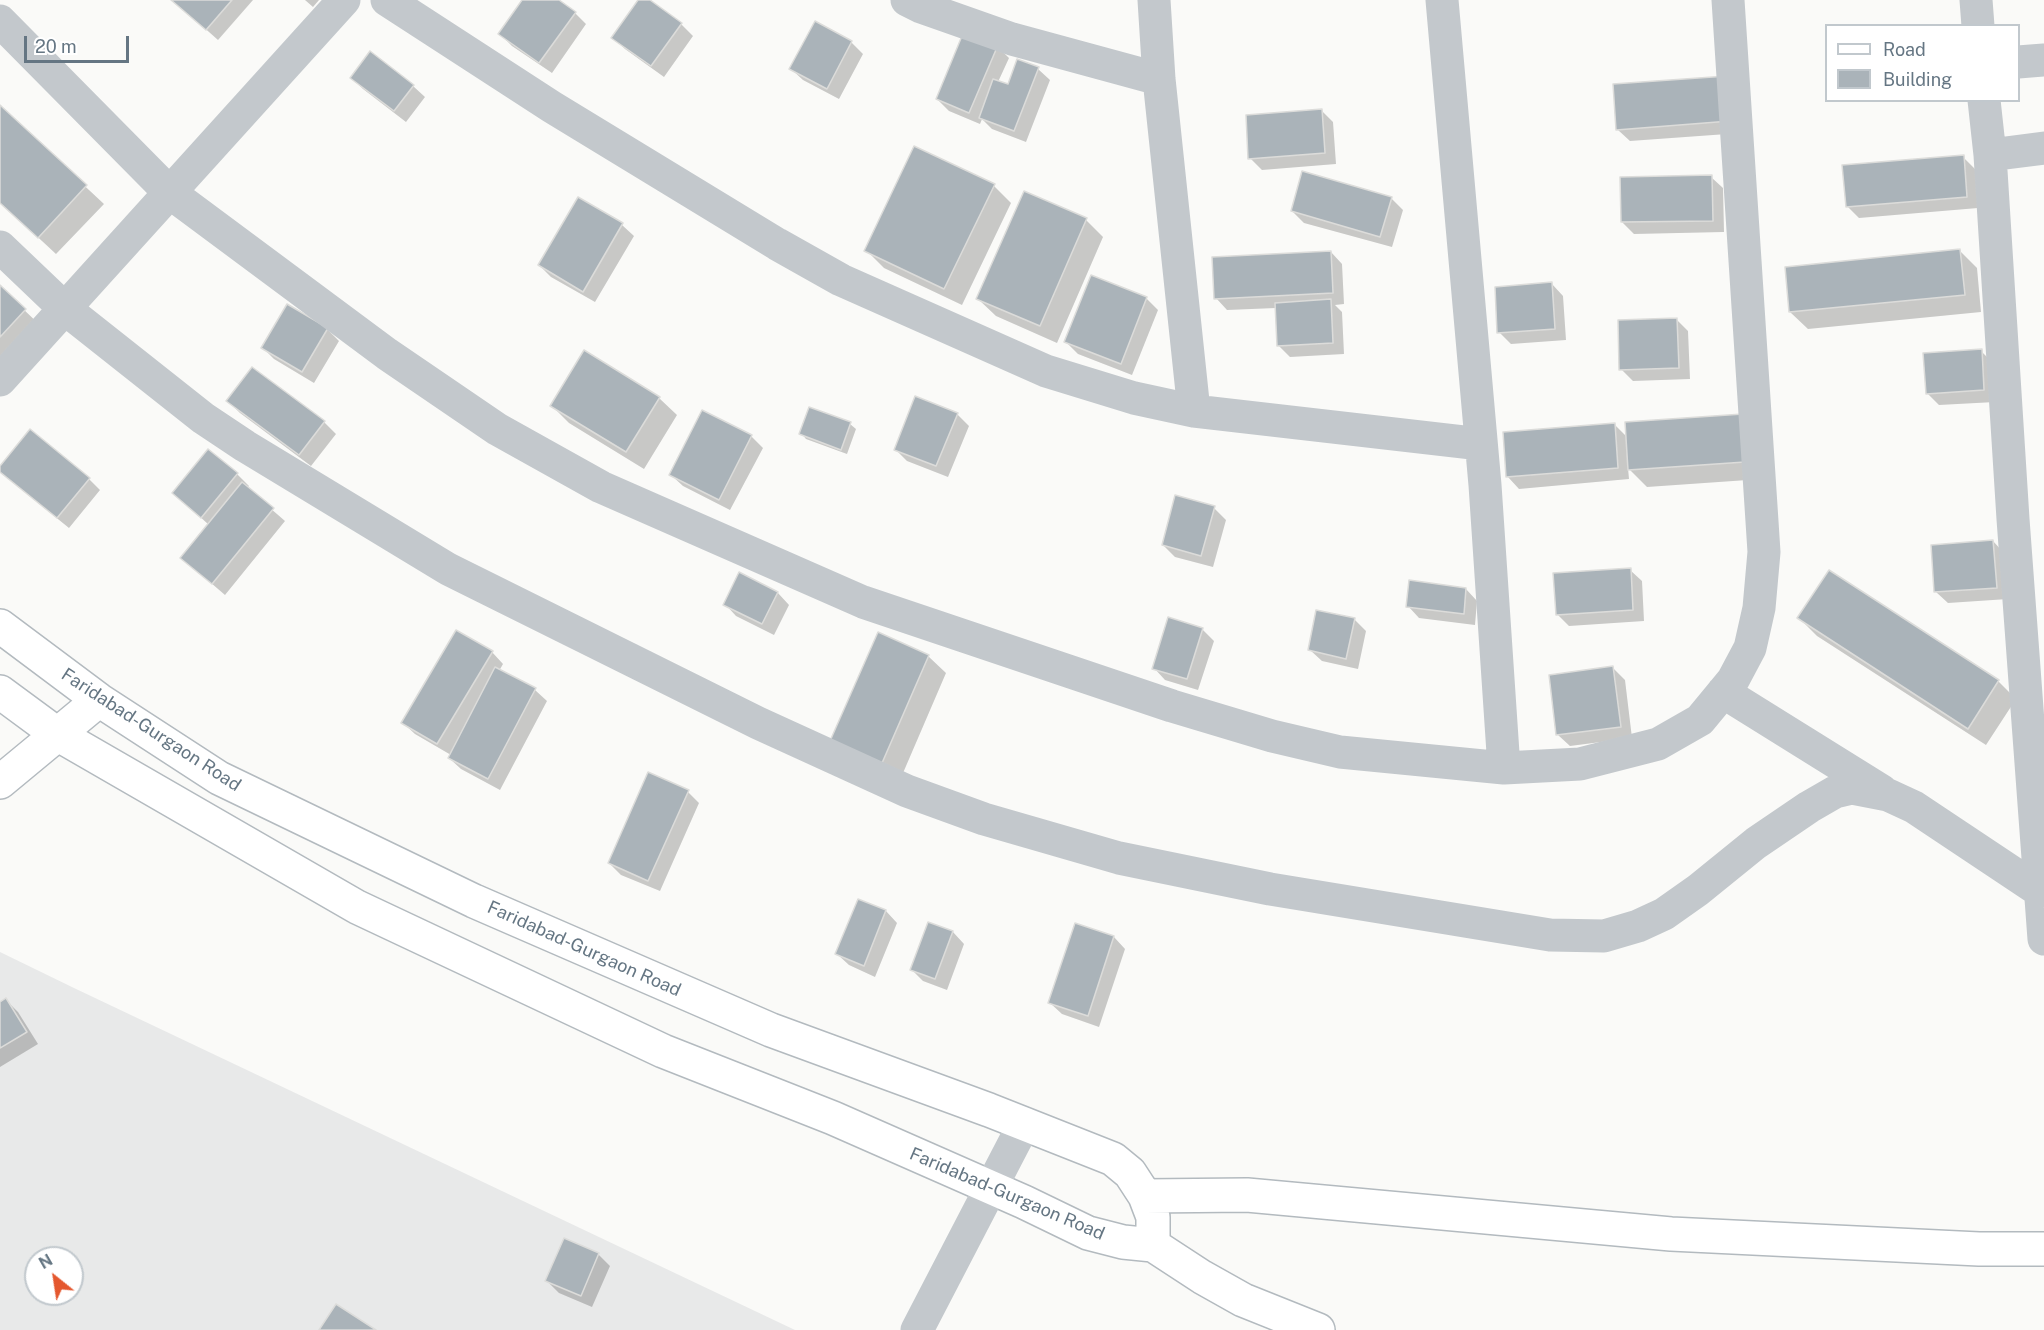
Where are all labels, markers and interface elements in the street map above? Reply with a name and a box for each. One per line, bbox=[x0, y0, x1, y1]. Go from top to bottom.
scale bar bbox=[27, 24, 132, 62]
legend bbox=[1825, 24, 2020, 102]
text: 20 m bbox=[35, 36, 77, 57]
text: Road bbox=[1883, 39, 1926, 60]
text: Building bbox=[1883, 69, 1952, 90]
street label: Faridabad-Gurgaon Road bbox=[57, 664, 245, 796]
street label: Faridabad-Gurgaon Road bbox=[484, 896, 684, 1002]
street label: Faridabad-Gurgaon Road bbox=[906, 1143, 1108, 1245]
north arrow bbox=[24, 1246, 84, 1306]
text: N bbox=[36, 1250, 56, 1273]

